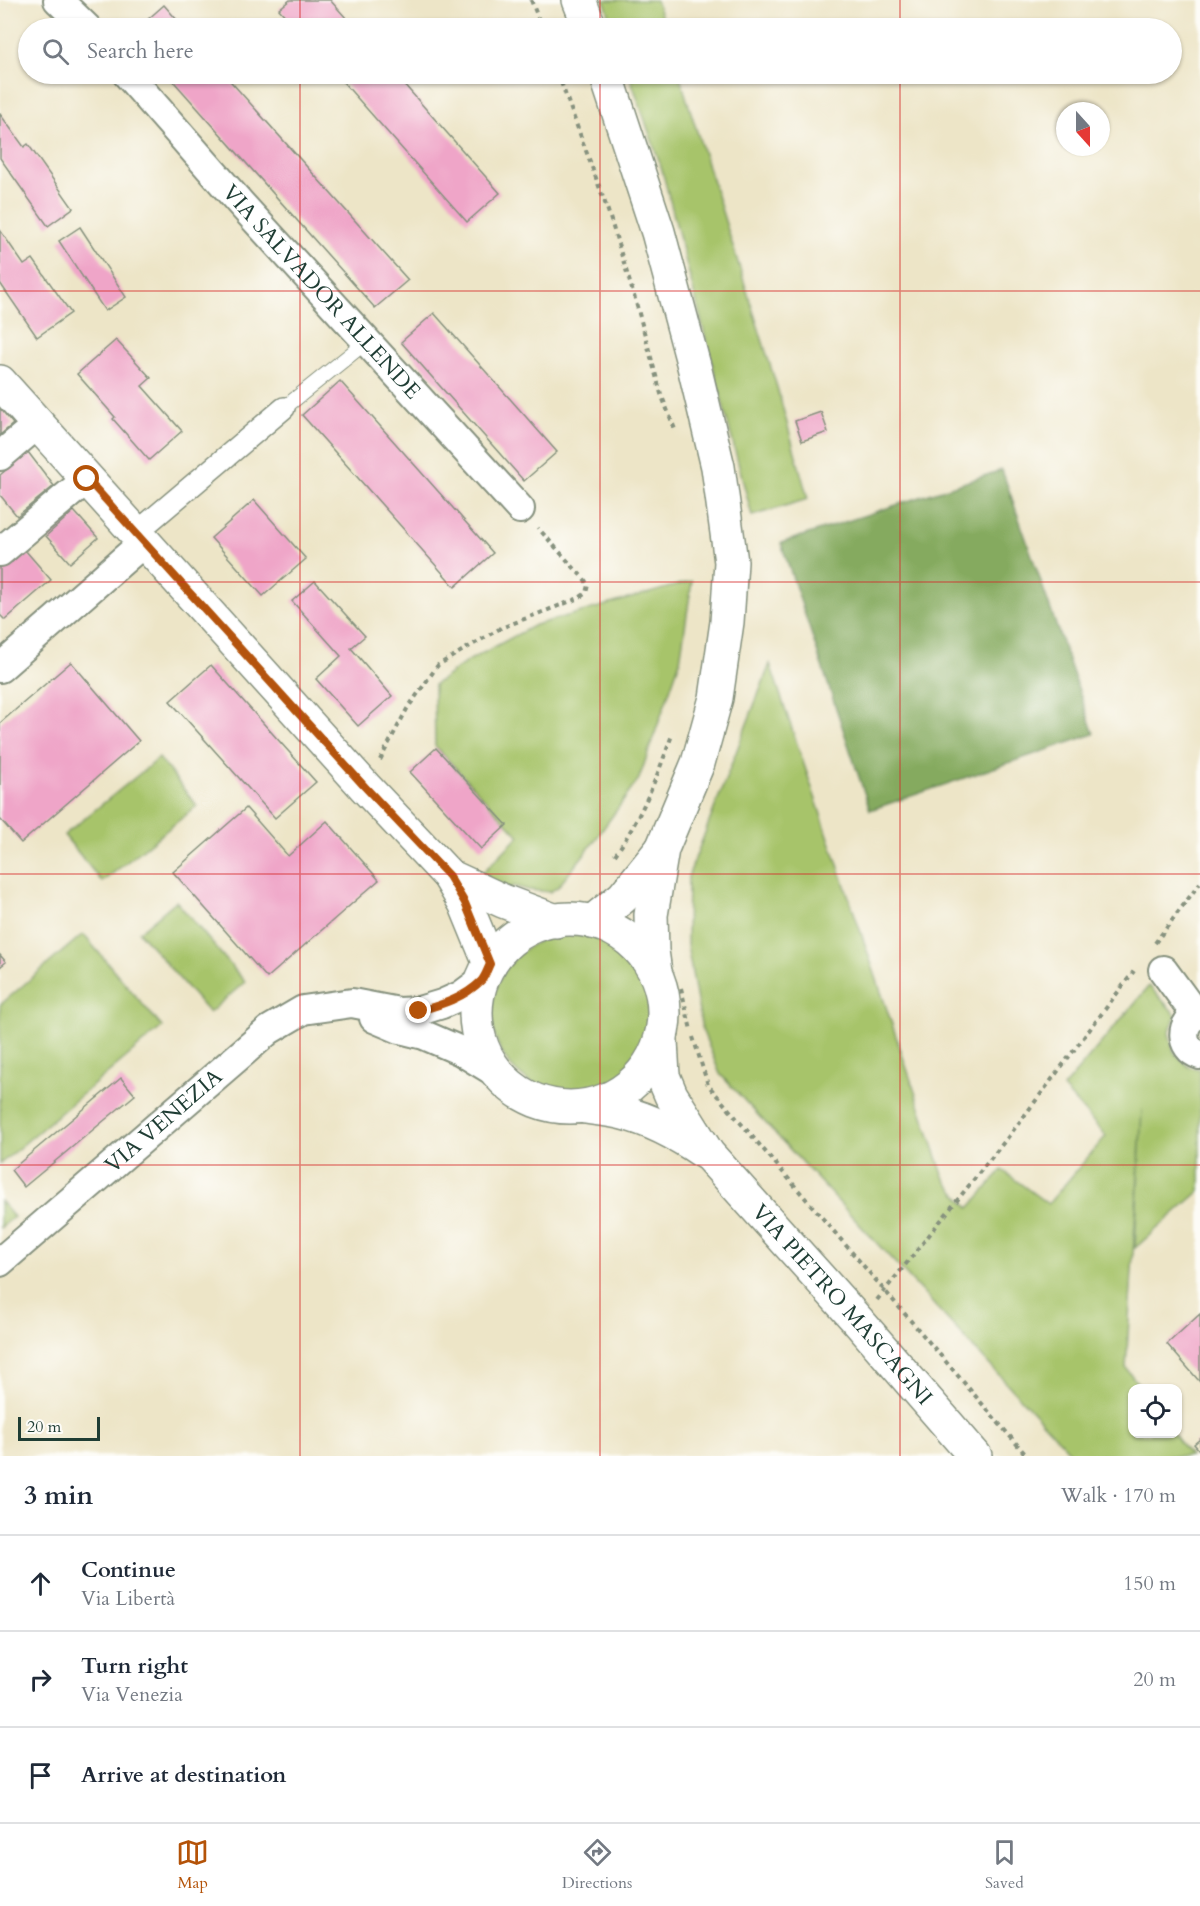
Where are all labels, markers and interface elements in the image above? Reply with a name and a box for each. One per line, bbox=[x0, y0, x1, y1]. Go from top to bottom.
search box bbox=[18, 18, 1182, 84]
icon: search bbox=[39, 35, 72, 68]
text: Search here bbox=[87, 36, 194, 66]
north arrow bbox=[1056, 102, 1110, 156]
street label: VIA SALVADOR ALLENDE bbox=[216, 178, 427, 406]
route start bbox=[73, 465, 99, 491]
route end bbox=[405, 997, 431, 1023]
street label: VIA VENEZIA bbox=[98, 1062, 229, 1180]
street label: VIA PIETRO MASCAGNI bbox=[745, 1198, 939, 1412]
map controls bbox=[1128, 1384, 1182, 1438]
button: locate bbox=[1128, 1384, 1182, 1438]
scale bar bbox=[18, 1414, 100, 1442]
text: 20 m bbox=[27, 1416, 61, 1438]
text: 3 min bbox=[24, 1478, 93, 1513]
text: Walk · 170 m bbox=[1061, 1482, 1176, 1509]
text: Continue bbox=[81, 1555, 176, 1585]
icon: ahead bbox=[24, 1567, 57, 1600]
text: 150 m bbox=[1123, 1570, 1176, 1597]
text: Via Libertà bbox=[81, 1585, 175, 1612]
text: Turn right bbox=[81, 1651, 188, 1681]
icon: right bbox=[24, 1663, 57, 1696]
text: 20 m bbox=[1133, 1666, 1176, 1693]
text: Via Venezia bbox=[81, 1681, 183, 1708]
icon: arrive bbox=[24, 1759, 57, 1792]
text: Arrive at destination bbox=[81, 1760, 286, 1790]
tab: Map bbox=[176, 1836, 209, 1894]
tab: Directions bbox=[562, 1836, 632, 1894]
tab: Saved bbox=[985, 1836, 1024, 1894]

